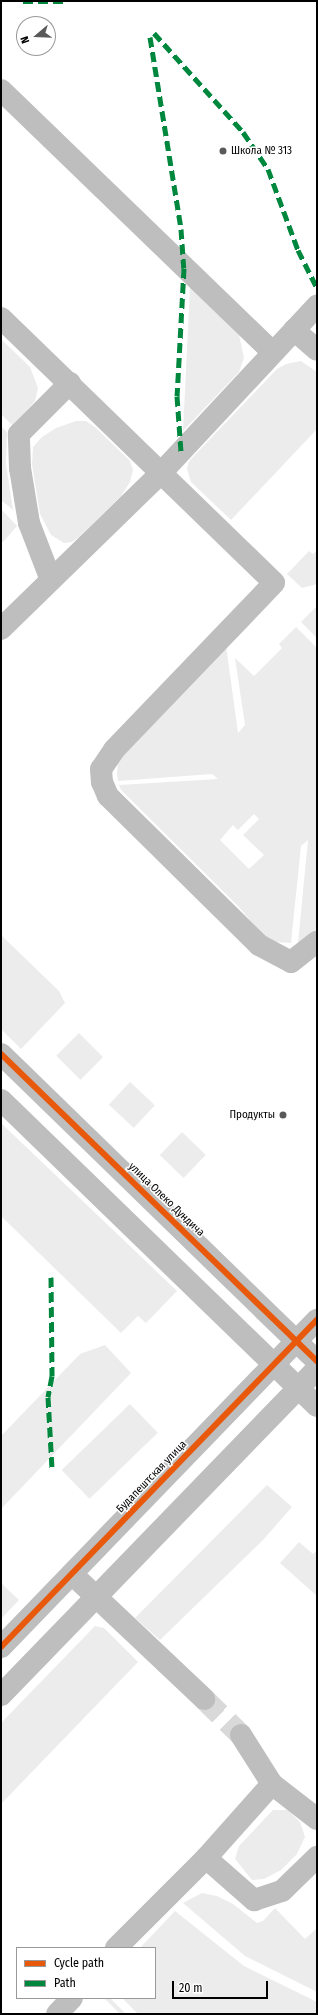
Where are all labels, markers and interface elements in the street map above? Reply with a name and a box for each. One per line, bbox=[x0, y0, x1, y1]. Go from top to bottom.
north arrow bbox=[16, 16, 56, 56]
text: N bbox=[18, 35, 32, 45]
place label: Школа № 313 bbox=[231, 144, 292, 158]
marker: Школа № 313 bbox=[218, 146, 228, 156]
place label: Продукты bbox=[229, 1108, 275, 1122]
marker: Продукты bbox=[278, 1110, 288, 1120]
street label: улица Олеко Дундича bbox=[125, 1160, 207, 1240]
street label: Будапештская улица bbox=[114, 1438, 190, 1516]
legend bbox=[16, 1947, 156, 1999]
text: Cycle path bbox=[54, 1956, 104, 1970]
scale bar bbox=[174, 1973, 270, 1999]
text: Path bbox=[54, 1976, 76, 1990]
text: 20 m bbox=[179, 1981, 203, 1995]

